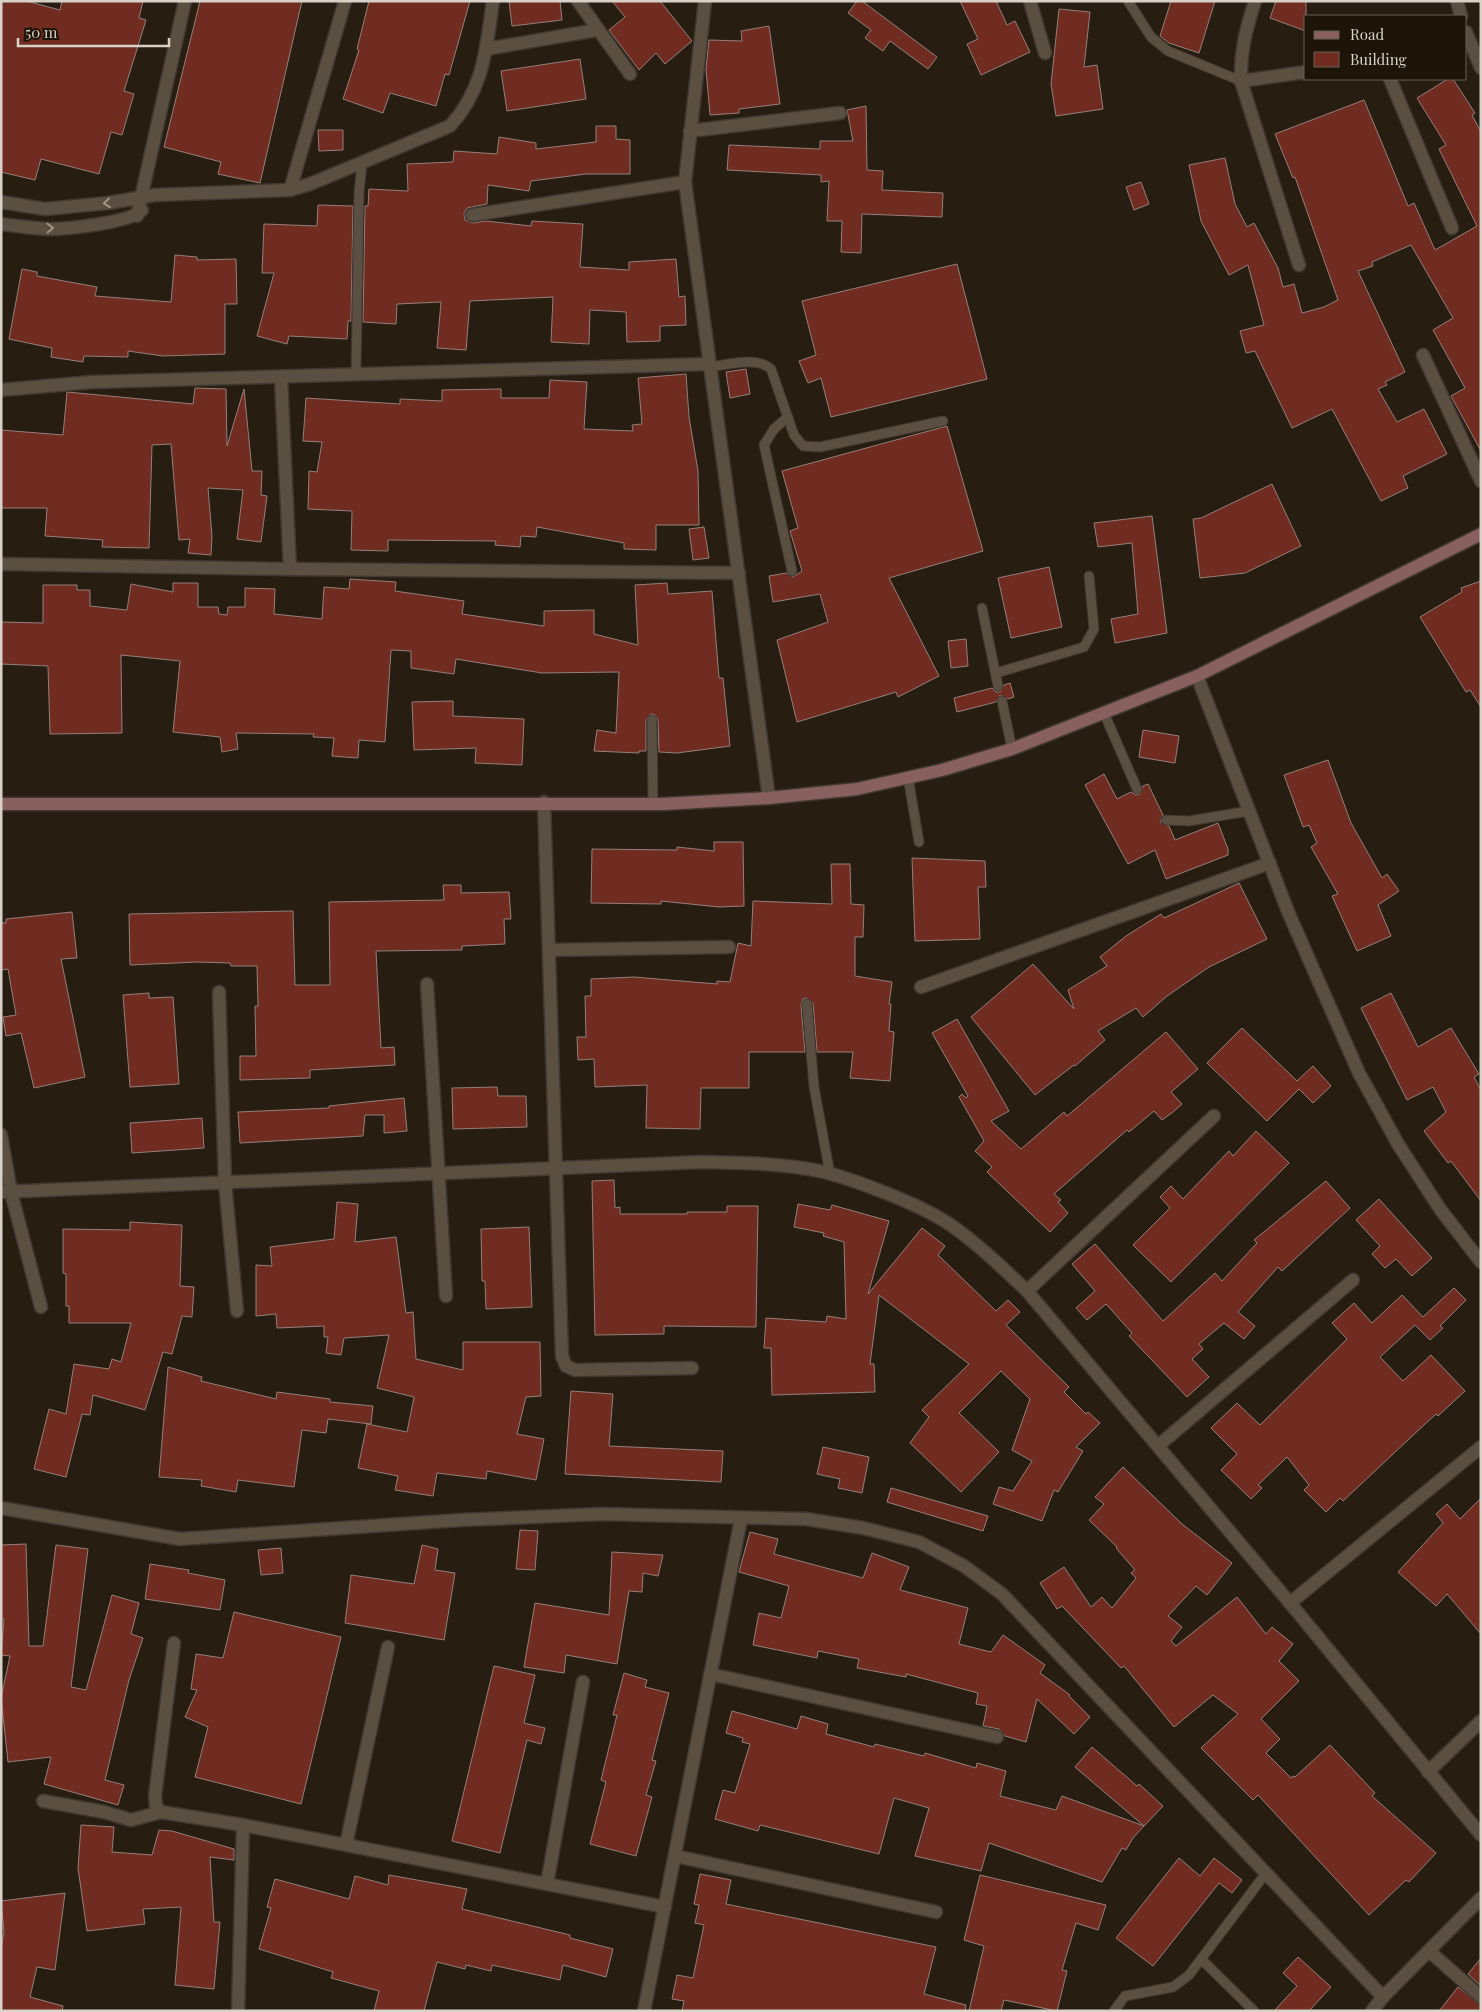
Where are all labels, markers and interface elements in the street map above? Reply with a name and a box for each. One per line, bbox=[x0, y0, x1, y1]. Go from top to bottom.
scale bar bbox=[18, 15, 169, 47]
legend bbox=[1304, 15, 1467, 80]
text: 50 m bbox=[25, 22, 58, 42]
text: Road bbox=[1350, 24, 1384, 44]
text: Building bbox=[1350, 49, 1407, 69]
one-way arrow bbox=[102, 197, 110, 208]
one-way arrow bbox=[46, 223, 54, 233]

